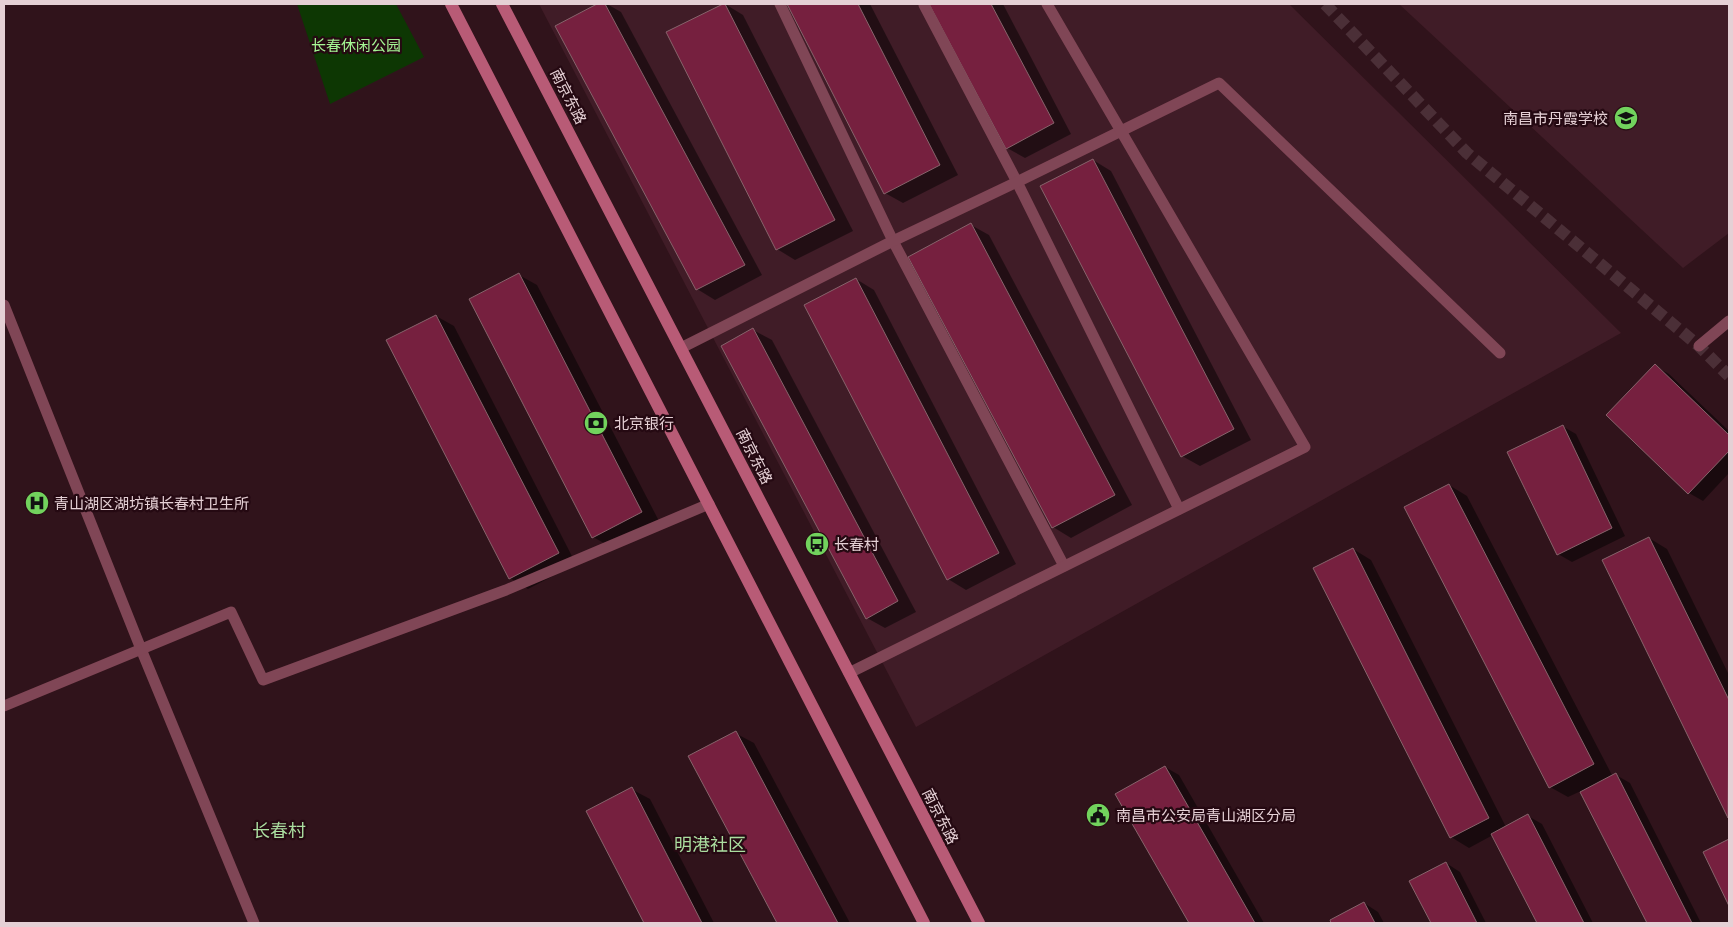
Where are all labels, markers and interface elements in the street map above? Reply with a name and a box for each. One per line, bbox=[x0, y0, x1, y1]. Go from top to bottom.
park label: 长春休闲公园 bbox=[311, 36, 401, 54]
street label: 南京东路 bbox=[547, 65, 591, 127]
school or university icon: 南昌市丹霞学校 bbox=[1613, 105, 1639, 131]
place label: 南昌市丹霞学校 bbox=[1503, 109, 1608, 127]
bank icon: 北京银行 bbox=[583, 410, 609, 436]
place label: 北京银行 bbox=[614, 414, 674, 432]
street label: 南京东路 bbox=[733, 425, 777, 487]
hospital icon: 青山湖区湖坊镇长春村卫生所 bbox=[24, 490, 50, 516]
place label: 青山湖区湖坊镇长春村卫生所 bbox=[54, 494, 249, 512]
bus stop icon: 长春村 bbox=[804, 531, 830, 557]
place label: 长春村 bbox=[834, 535, 879, 553]
street label: 南京东路 bbox=[919, 785, 963, 847]
public building icon: 南昌市公安局青山湖区分局 bbox=[1085, 802, 1111, 828]
place label: 南昌市公安局青山湖区分局 bbox=[1116, 806, 1296, 824]
district label: 长春村 bbox=[252, 819, 306, 841]
district label: 明港社区 bbox=[674, 833, 746, 855]

